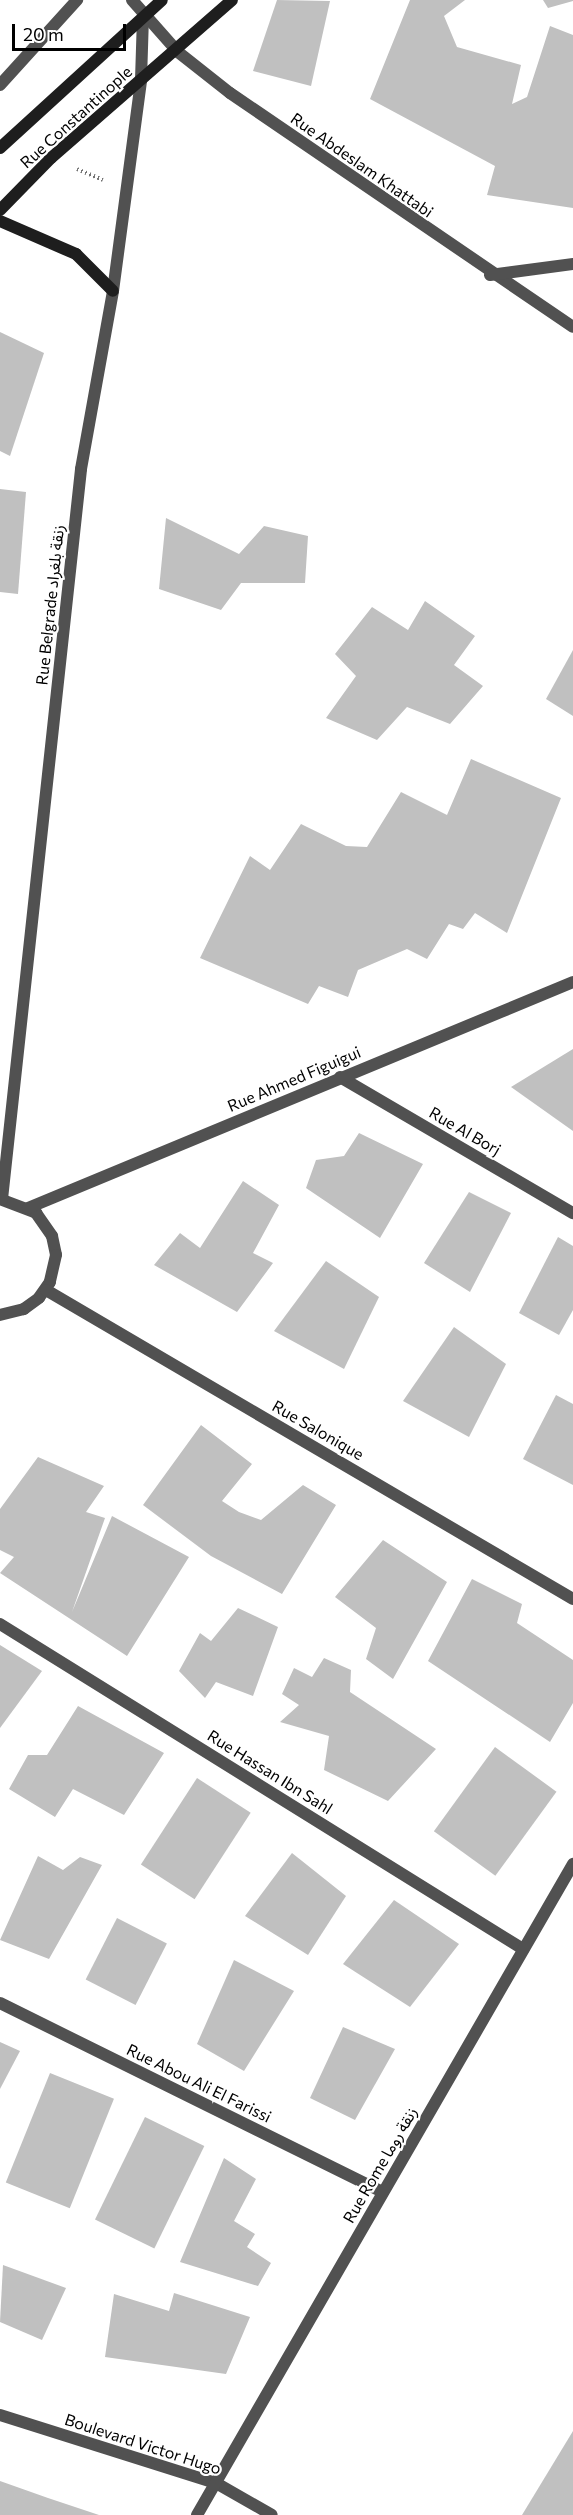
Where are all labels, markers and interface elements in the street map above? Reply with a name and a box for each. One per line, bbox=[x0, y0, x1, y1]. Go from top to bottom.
scale bar bbox=[15, 12, 129, 50]
text: 20 m bbox=[23, 23, 64, 45]
street label: Rue Constantinople bbox=[16, 62, 136, 172]
street label: Rue Abdeslam Khattabi bbox=[287, 109, 437, 221]
street label: Rue Belgrade زنقة بلغراد bbox=[32, 524, 68, 686]
street label: Rue Ahmed Figuigui bbox=[225, 1042, 363, 1116]
street label: Rue Al Borj bbox=[426, 1103, 504, 1159]
street label: Rue Salonique bbox=[269, 1396, 367, 1464]
street label: Rue Hassan Ibn Sahl bbox=[204, 1726, 336, 1818]
street label: Rue Abou Ali El Farissi bbox=[124, 2040, 274, 2126]
street label: Rue Rome زنقة روما bbox=[339, 2104, 421, 2226]
street label: Boulevard Victor Hugo bbox=[62, 2410, 224, 2478]

